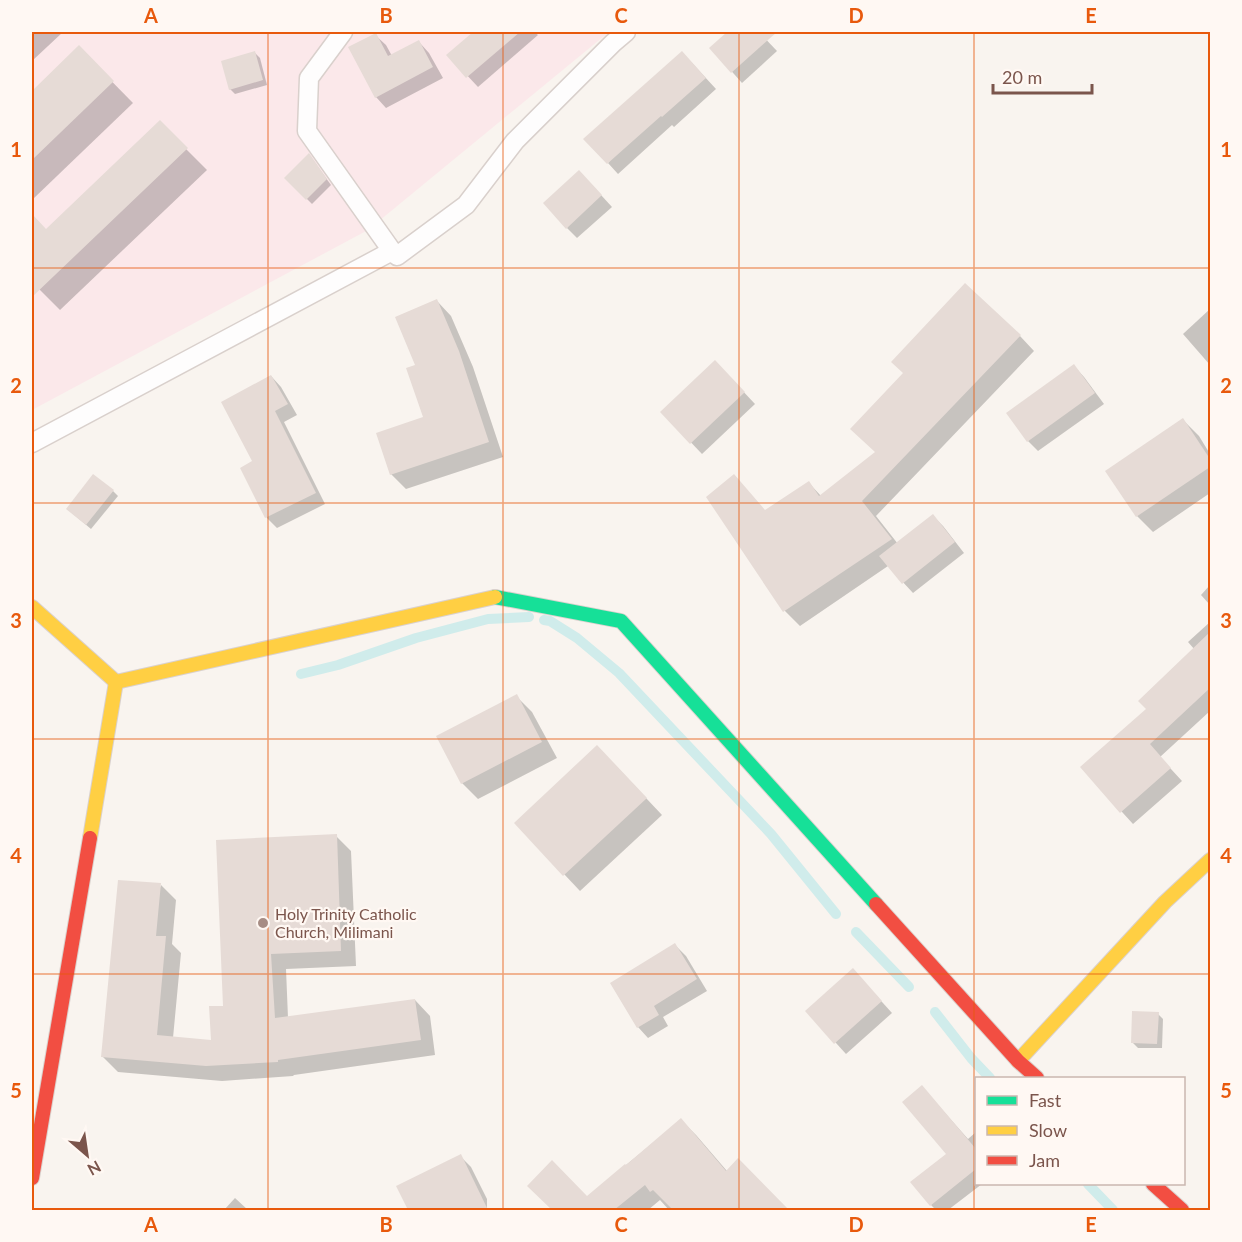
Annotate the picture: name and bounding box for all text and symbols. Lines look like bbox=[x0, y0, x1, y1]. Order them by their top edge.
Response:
text: A bbox=[143, 3, 158, 27]
text: B bbox=[379, 3, 393, 27]
text: C bbox=[614, 3, 628, 27]
text: D bbox=[848, 3, 864, 27]
text: E bbox=[1085, 3, 1097, 27]
scale bar bbox=[993, 57, 1092, 95]
text: 20 m bbox=[1002, 66, 1042, 88]
text: 1 bbox=[10, 137, 22, 161]
text: 1 bbox=[1220, 137, 1232, 161]
text: 2 bbox=[10, 373, 22, 397]
text: 2 bbox=[1220, 373, 1232, 397]
text: 3 bbox=[10, 608, 22, 632]
text: 3 bbox=[1220, 608, 1232, 632]
text: 4 bbox=[10, 843, 22, 867]
text: 4 bbox=[1220, 843, 1232, 867]
place label: Holy Trinity Catholic Church, Milimani bbox=[275, 904, 417, 941]
marker: Holy Trinity Catholic Church, Milimani bbox=[256, 916, 270, 930]
legend bbox=[975, 1077, 1185, 1185]
text: 5 bbox=[10, 1078, 22, 1102]
text: 5 bbox=[1220, 1078, 1232, 1102]
text: Fast bbox=[1029, 1089, 1062, 1111]
text: Slow bbox=[1029, 1119, 1067, 1141]
north arrow bbox=[57, 1125, 117, 1185]
text: Jam bbox=[1029, 1149, 1060, 1171]
text: N bbox=[85, 1157, 105, 1180]
text: A bbox=[143, 1212, 158, 1236]
text: B bbox=[379, 1212, 393, 1236]
text: C bbox=[614, 1212, 628, 1236]
text: D bbox=[848, 1212, 864, 1236]
text: E bbox=[1085, 1212, 1097, 1236]

